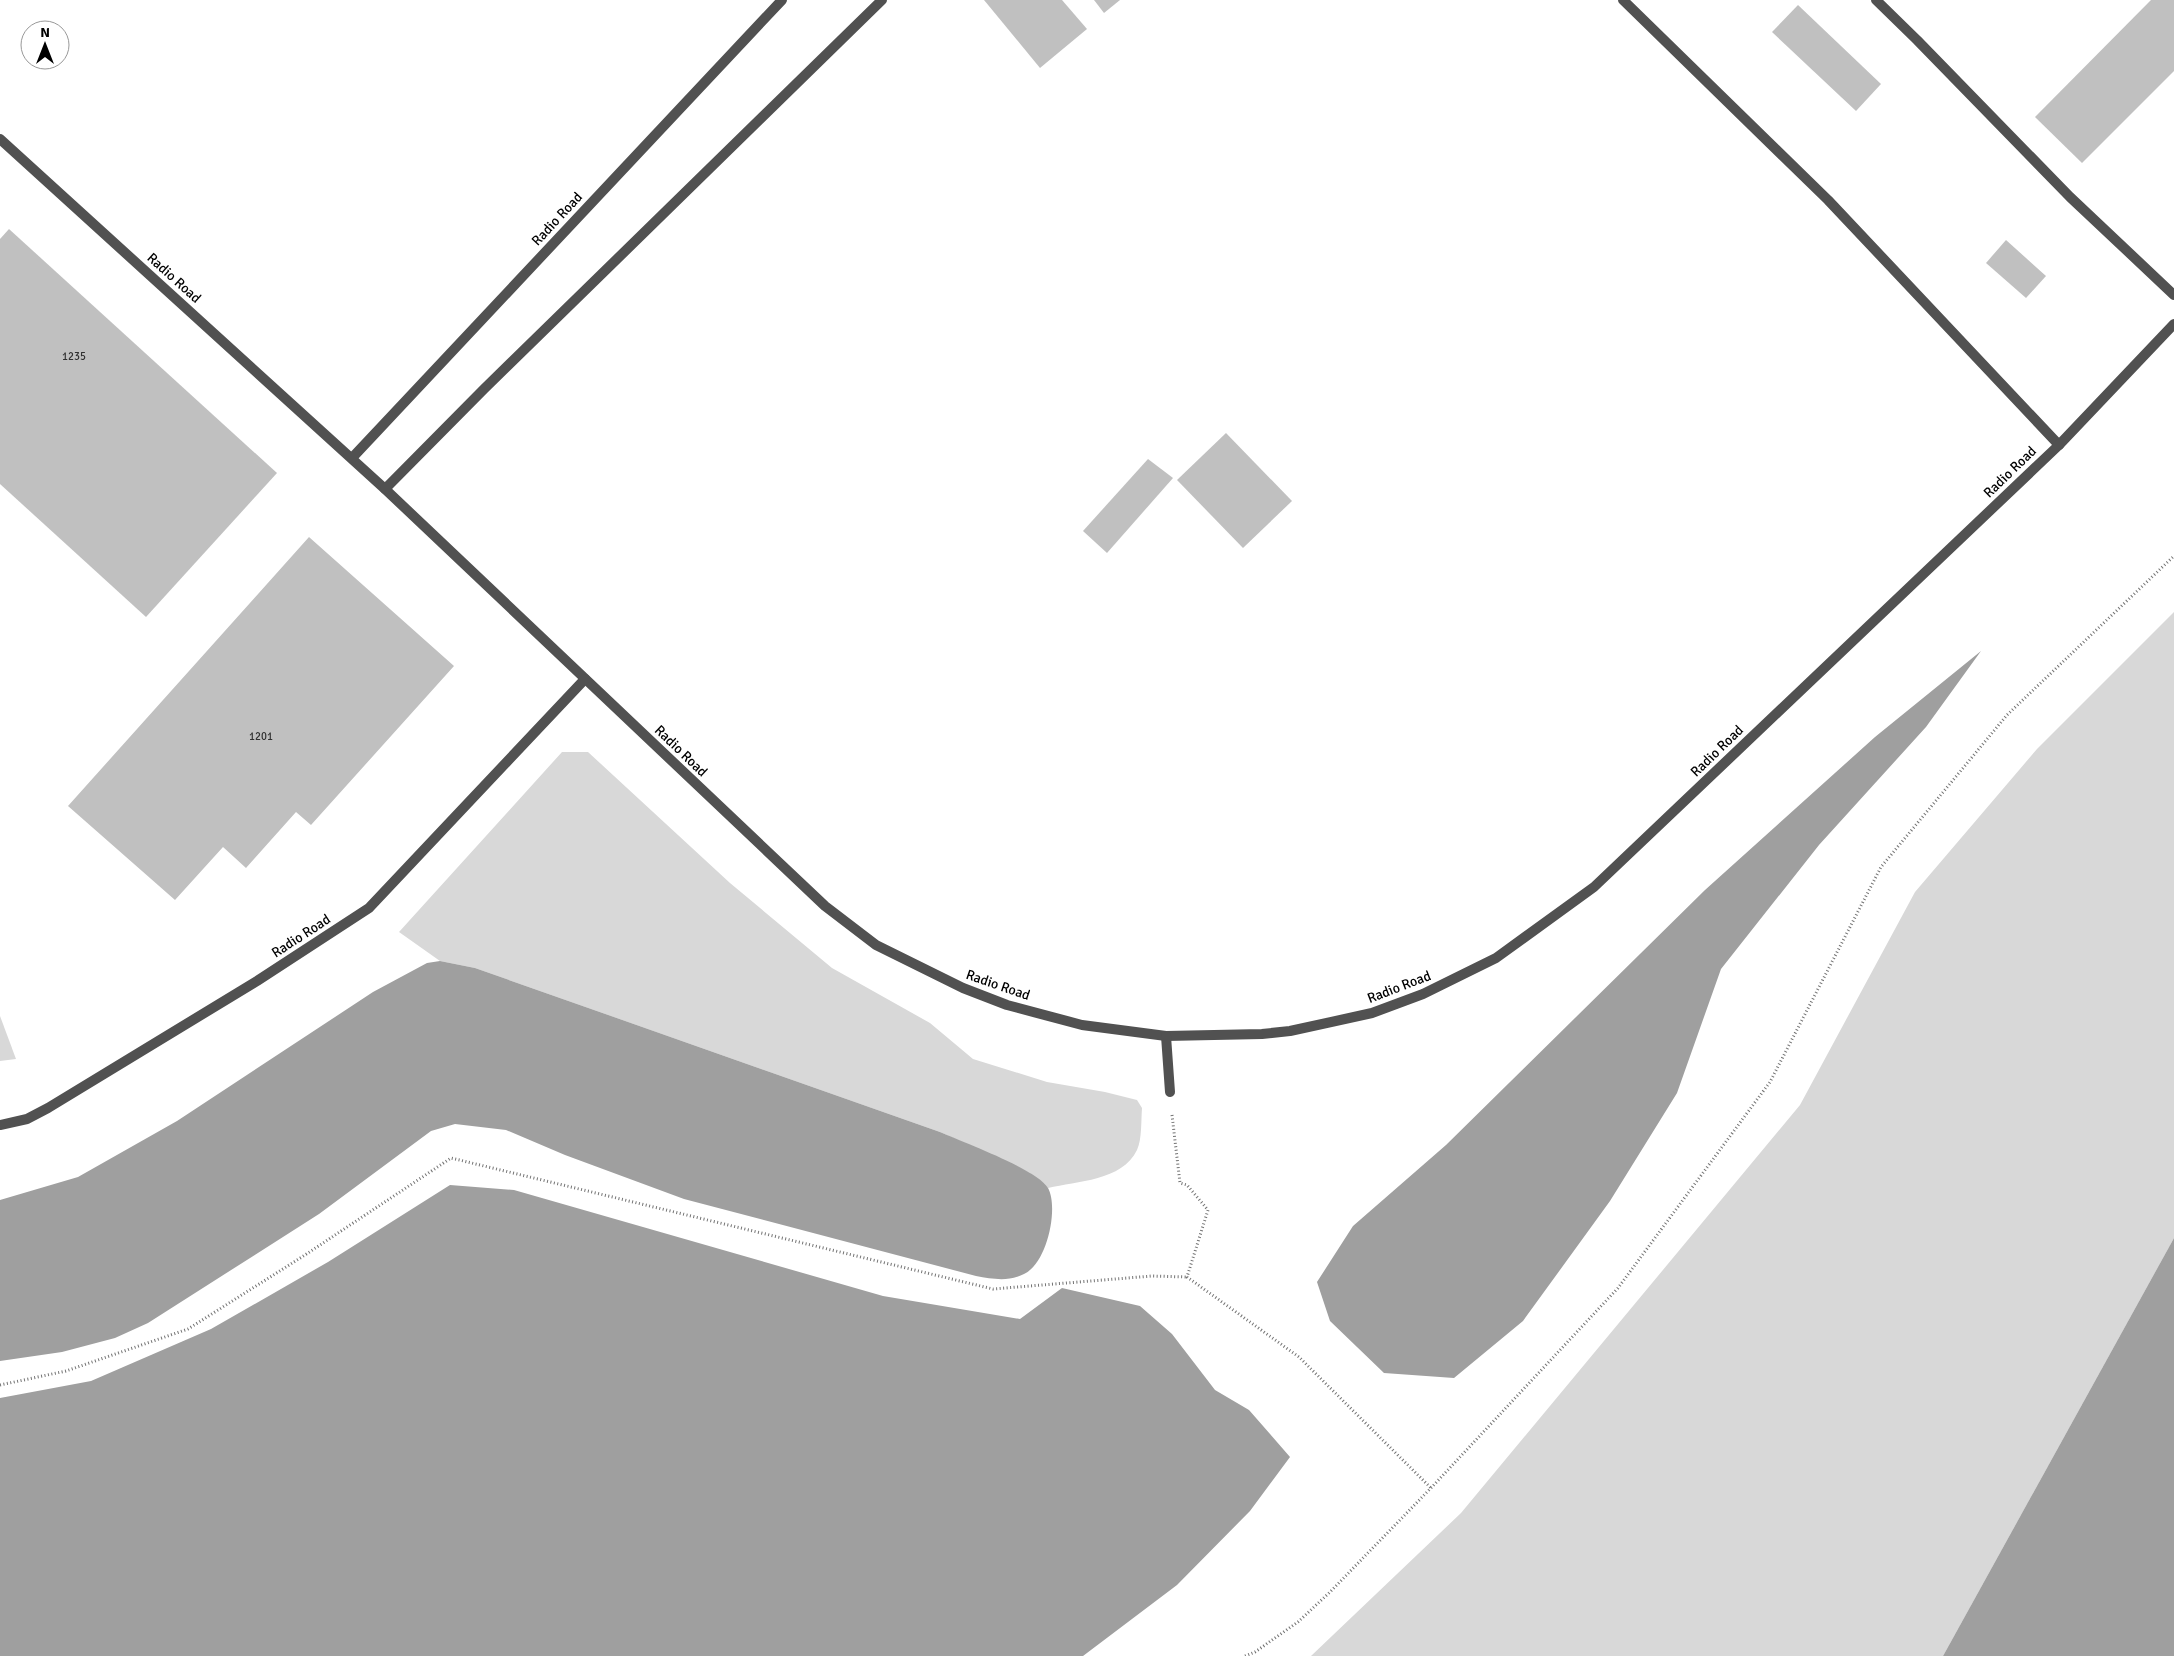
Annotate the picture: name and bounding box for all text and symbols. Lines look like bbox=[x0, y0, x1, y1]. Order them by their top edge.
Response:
north arrow bbox=[20, 20, 70, 70]
text: N bbox=[40, 24, 50, 41]
street label: Radio Road bbox=[528, 189, 586, 249]
street label: Radio Road bbox=[143, 249, 205, 307]
house number: 1235 bbox=[62, 350, 86, 363]
street label: Radio Road bbox=[1980, 443, 2040, 501]
street label: Radio Road bbox=[651, 722, 711, 780]
street label: Radio Road bbox=[1687, 722, 1747, 780]
house number: 1201 bbox=[249, 730, 273, 743]
street label: Radio Road bbox=[268, 911, 334, 961]
street label: Radio Road bbox=[964, 966, 1032, 1004]
street label: Radio Road bbox=[1365, 967, 1433, 1007]

